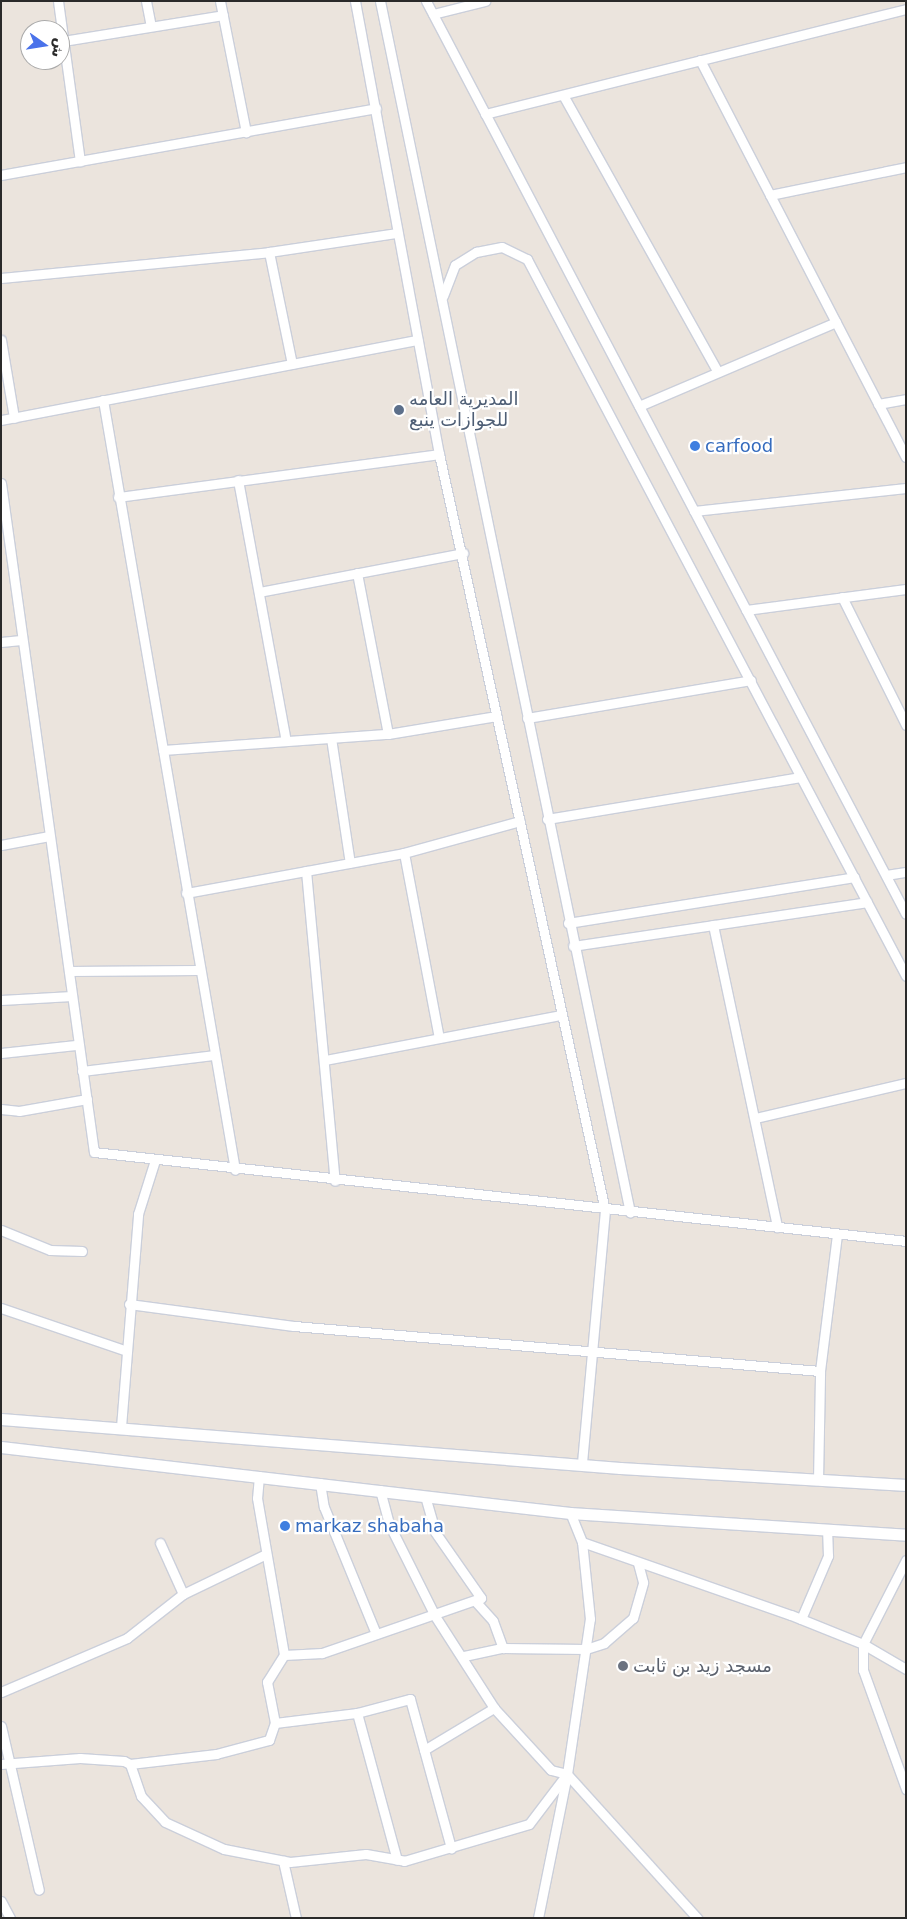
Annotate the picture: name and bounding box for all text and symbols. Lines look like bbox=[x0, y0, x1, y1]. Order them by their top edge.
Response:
north arrow bbox=[20, 20, 70, 70]
text: ش bbox=[49, 37, 69, 59]
place label: المديرية العامه للجوازات ينبع bbox=[409, 389, 519, 432]
marker: المديرية العامه للجوازات ينبع bbox=[393, 404, 405, 416]
place label: carfood bbox=[705, 435, 773, 457]
marker: carfood bbox=[689, 440, 701, 452]
place label: markaz shabaha bbox=[295, 1515, 444, 1537]
marker: markaz shabaha bbox=[279, 1520, 291, 1532]
place label: مسجد زيد بن ثابت bbox=[633, 1655, 772, 1677]
marker: مسجد زيد بن ثابت bbox=[617, 1660, 629, 1672]

